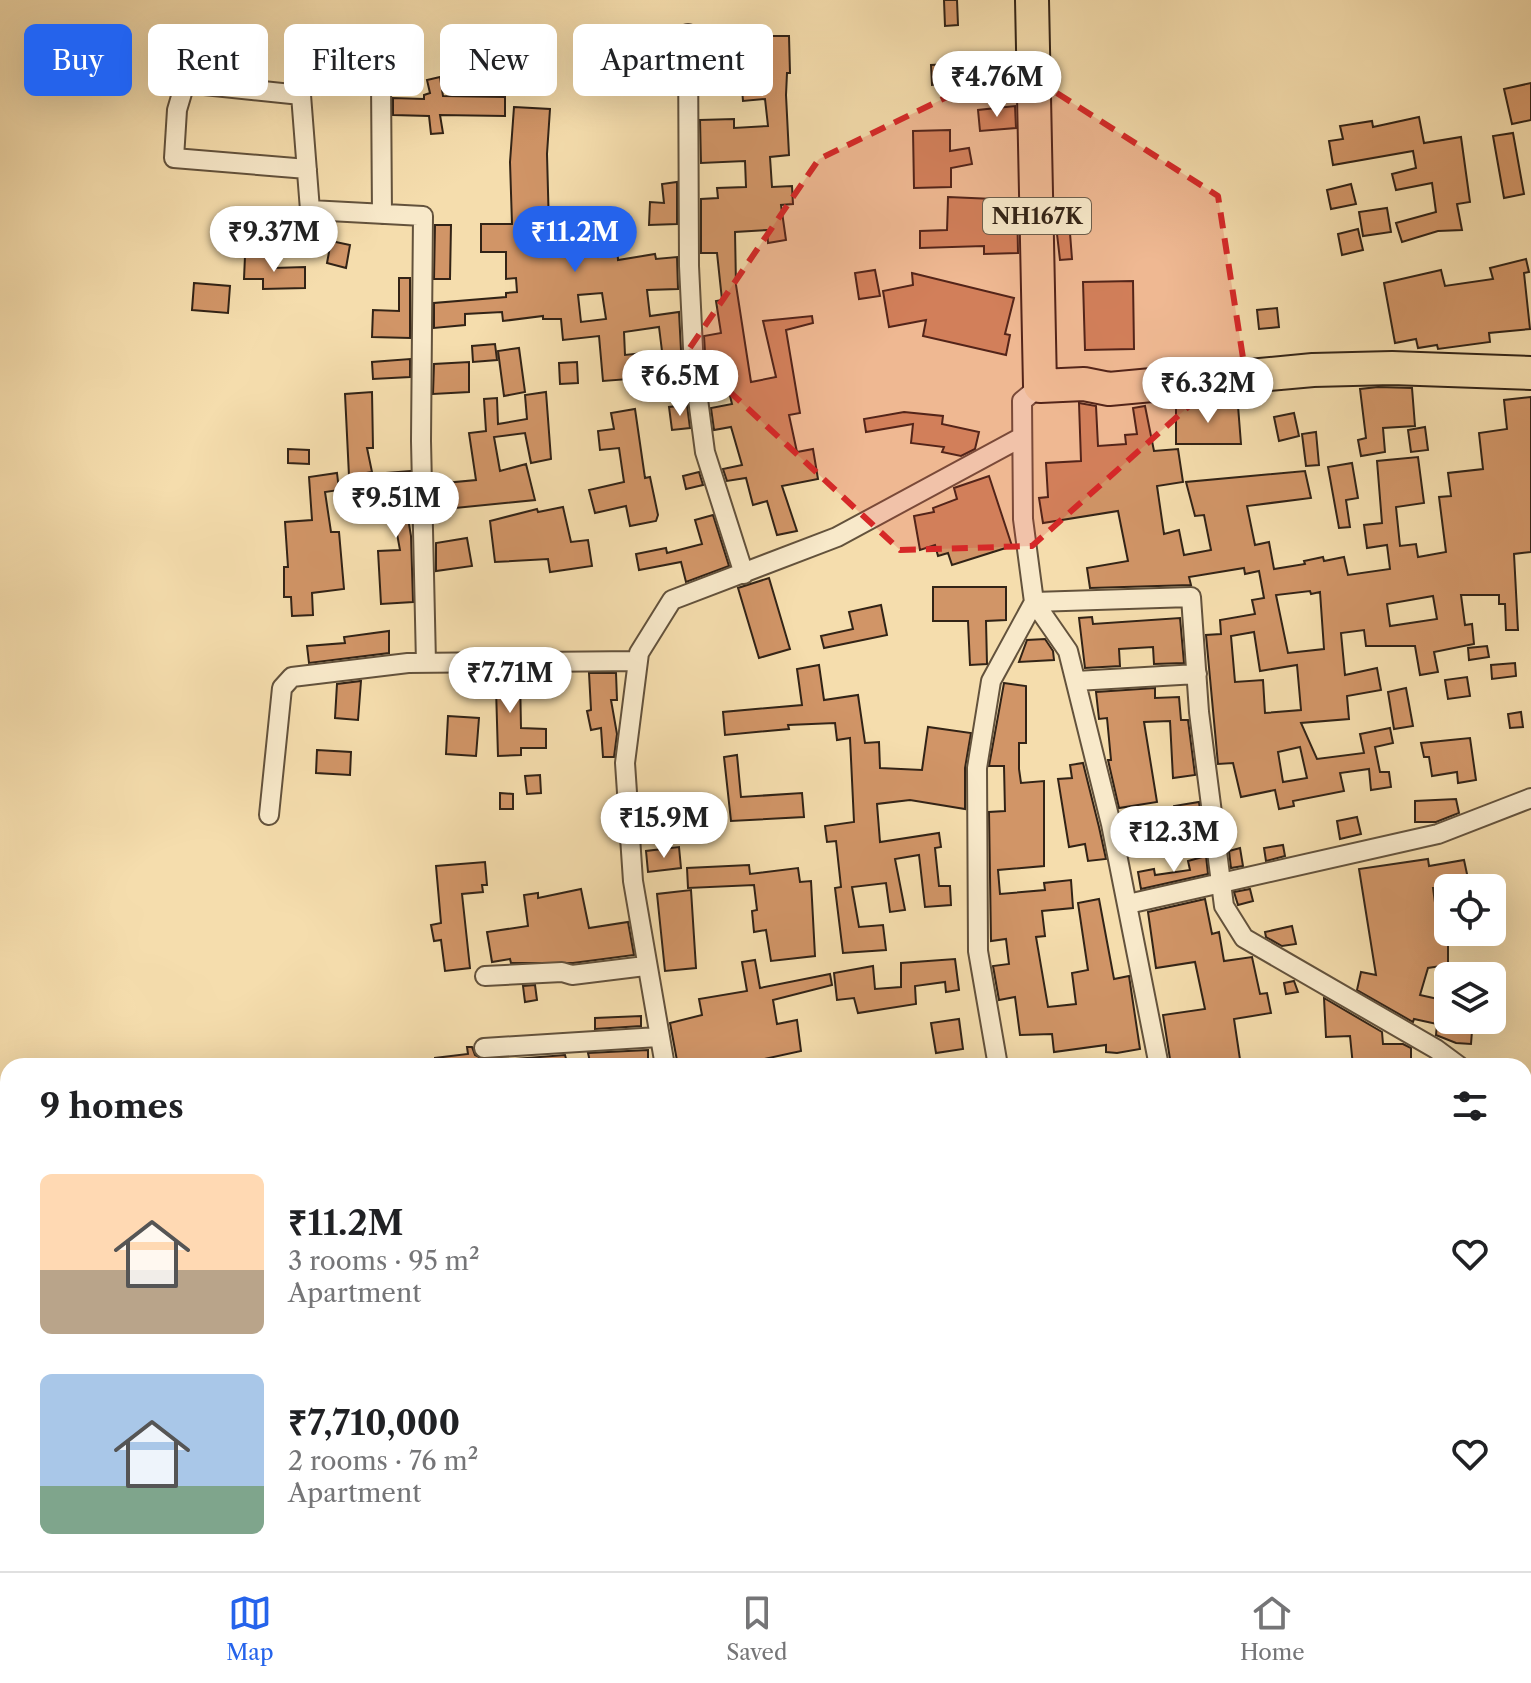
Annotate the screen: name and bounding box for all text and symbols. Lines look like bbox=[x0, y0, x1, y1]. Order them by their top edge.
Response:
chip: Buy bbox=[24, 24, 132, 96]
chip: Rent bbox=[148, 24, 268, 96]
chip: Filters bbox=[284, 24, 424, 96]
chip: New bbox=[440, 24, 557, 96]
chip: Apartment bbox=[573, 24, 773, 96]
pin: ₹4.76M bbox=[932, 51, 1062, 119]
text: ₹4.76M bbox=[950, 61, 1044, 93]
road number: NH167K bbox=[983, 198, 1091, 234]
pin: ₹9.37M bbox=[209, 206, 339, 274]
pin: ₹11.2M bbox=[510, 206, 640, 274]
text: ₹9.37M bbox=[228, 216, 320, 248]
text: ₹11.2M bbox=[531, 216, 619, 248]
pin: ₹6.5M bbox=[624, 350, 736, 418]
pin: ₹6.32M bbox=[1143, 357, 1273, 425]
text: ₹6.5M bbox=[640, 360, 720, 392]
text: ₹6.32M bbox=[1160, 367, 1256, 399]
pin: ₹9.51M bbox=[331, 472, 461, 540]
text: ₹9.51M bbox=[351, 482, 441, 514]
pin: ₹7.71M bbox=[445, 647, 575, 715]
text: ₹7.71M bbox=[467, 657, 553, 689]
pin: ₹15.9M bbox=[599, 792, 729, 860]
text: ₹15.9M bbox=[619, 802, 709, 834]
pin: ₹12.3M bbox=[1109, 806, 1239, 874]
text: ₹12.3M bbox=[1128, 816, 1220, 848]
map controls bbox=[1434, 874, 1506, 1034]
button: locate bbox=[1434, 874, 1506, 946]
button: layers bbox=[1434, 962, 1506, 1034]
icon: filters bbox=[1448, 1084, 1492, 1128]
text: 9 homes bbox=[40, 1085, 184, 1127]
text: ₹11.2M bbox=[288, 1202, 404, 1244]
icon: home bbox=[104, 1206, 200, 1302]
icon: heart bbox=[1448, 1232, 1492, 1276]
text: 3 rooms · 95 m² bbox=[288, 1245, 480, 1277]
text: Apartment bbox=[288, 1277, 421, 1309]
text: ₹7,710,000 bbox=[288, 1402, 460, 1444]
icon: home bbox=[104, 1406, 200, 1502]
icon: heart bbox=[1448, 1432, 1492, 1476]
text: 2 rooms · 76 m² bbox=[288, 1445, 478, 1477]
text: Apartment bbox=[288, 1477, 421, 1509]
tab: Map bbox=[226, 1591, 274, 1666]
tab: Saved bbox=[726, 1591, 787, 1666]
tab: Home bbox=[1240, 1591, 1305, 1666]

